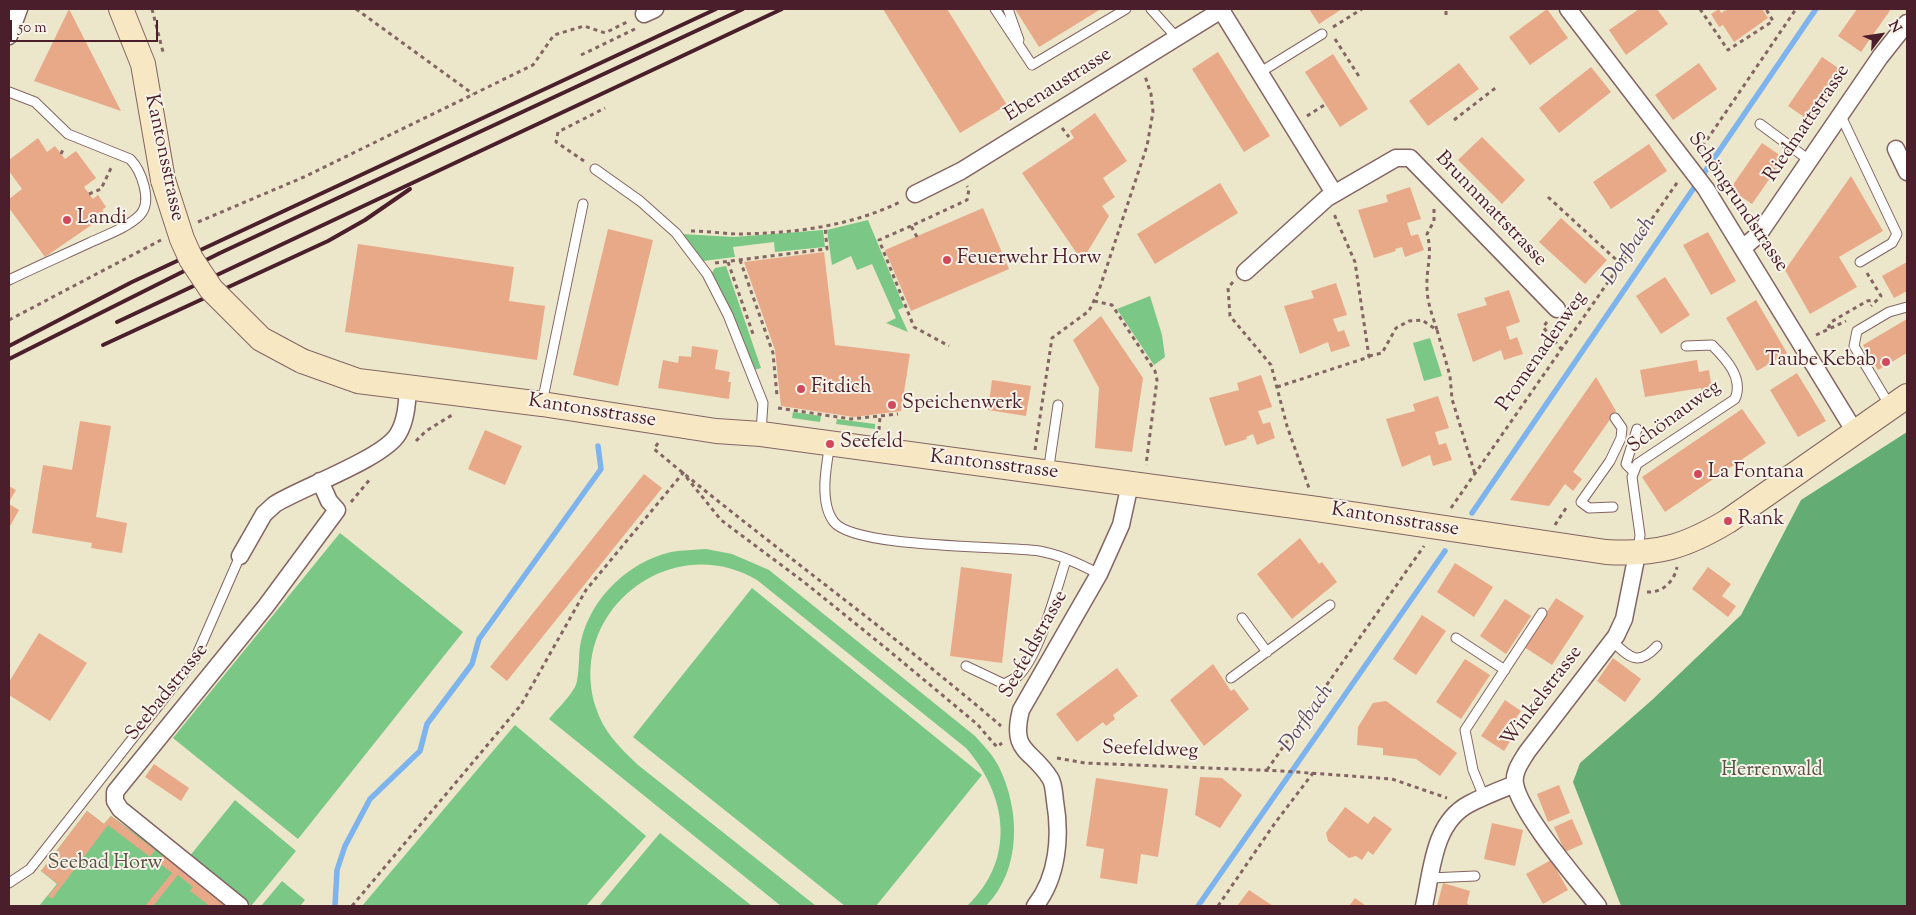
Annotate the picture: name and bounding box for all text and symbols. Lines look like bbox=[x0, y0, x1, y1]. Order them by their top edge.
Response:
scale bar bbox=[12, 10, 160, 42]
north arrow bbox=[1856, 10, 1906, 60]
text: N bbox=[1882, 17, 1905, 37]
text: 50 m bbox=[18, 18, 47, 39]
street label: Ebenaustrasse bbox=[1001, 44, 1117, 128]
street label: Riedmattstrasse bbox=[1760, 61, 1856, 187]
street label: Kantonsstrasse bbox=[138, 92, 188, 224]
street label: Schöngrundstrasse bbox=[1681, 129, 1793, 277]
street label: Brunnmattstrasse bbox=[1429, 147, 1551, 273]
place label: Landi bbox=[77, 208, 127, 232]
water label: Dorfbach bbox=[1598, 213, 1662, 291]
marker: Landi bbox=[61, 214, 73, 226]
place label: Feuerwehr Horw bbox=[957, 248, 1102, 272]
marker: Feuerwehr Horw bbox=[941, 254, 953, 266]
street label: Promenadenweg bbox=[1493, 287, 1593, 417]
place label: Taube Kebab bbox=[1765, 350, 1876, 374]
marker: Taube Kebab bbox=[1880, 356, 1892, 368]
street label: Schönauweg bbox=[1624, 376, 1726, 460]
place label: Fitdich bbox=[811, 377, 872, 401]
marker: Fitdich bbox=[795, 383, 807, 395]
street label: Kantonsstrasse bbox=[526, 390, 658, 434]
place label: Speichenwerk bbox=[902, 393, 1023, 417]
marker: Speichenwerk bbox=[886, 399, 898, 411]
place label: Seefeld bbox=[840, 432, 903, 456]
marker: Seefeld bbox=[824, 438, 836, 450]
street label: Kantonsstrasse bbox=[928, 446, 1060, 486]
place label: La Fontana bbox=[1708, 462, 1804, 486]
marker: La Fontana bbox=[1692, 468, 1704, 480]
street label: Kantonsstrasse bbox=[1329, 499, 1461, 543]
place label: Rank bbox=[1738, 509, 1784, 533]
marker: Rank bbox=[1722, 515, 1734, 527]
street label: Seefeldstrasse bbox=[996, 587, 1074, 703]
street label: Seebadstrasse bbox=[122, 640, 214, 746]
street label: Winkelstrasse bbox=[1497, 642, 1589, 752]
water label: Dorfbach bbox=[1276, 680, 1340, 758]
street label: Seefeldweg bbox=[1102, 737, 1198, 765]
park label: Herrenwald bbox=[1721, 760, 1823, 784]
park label: Seebad Horw bbox=[47, 853, 163, 877]

